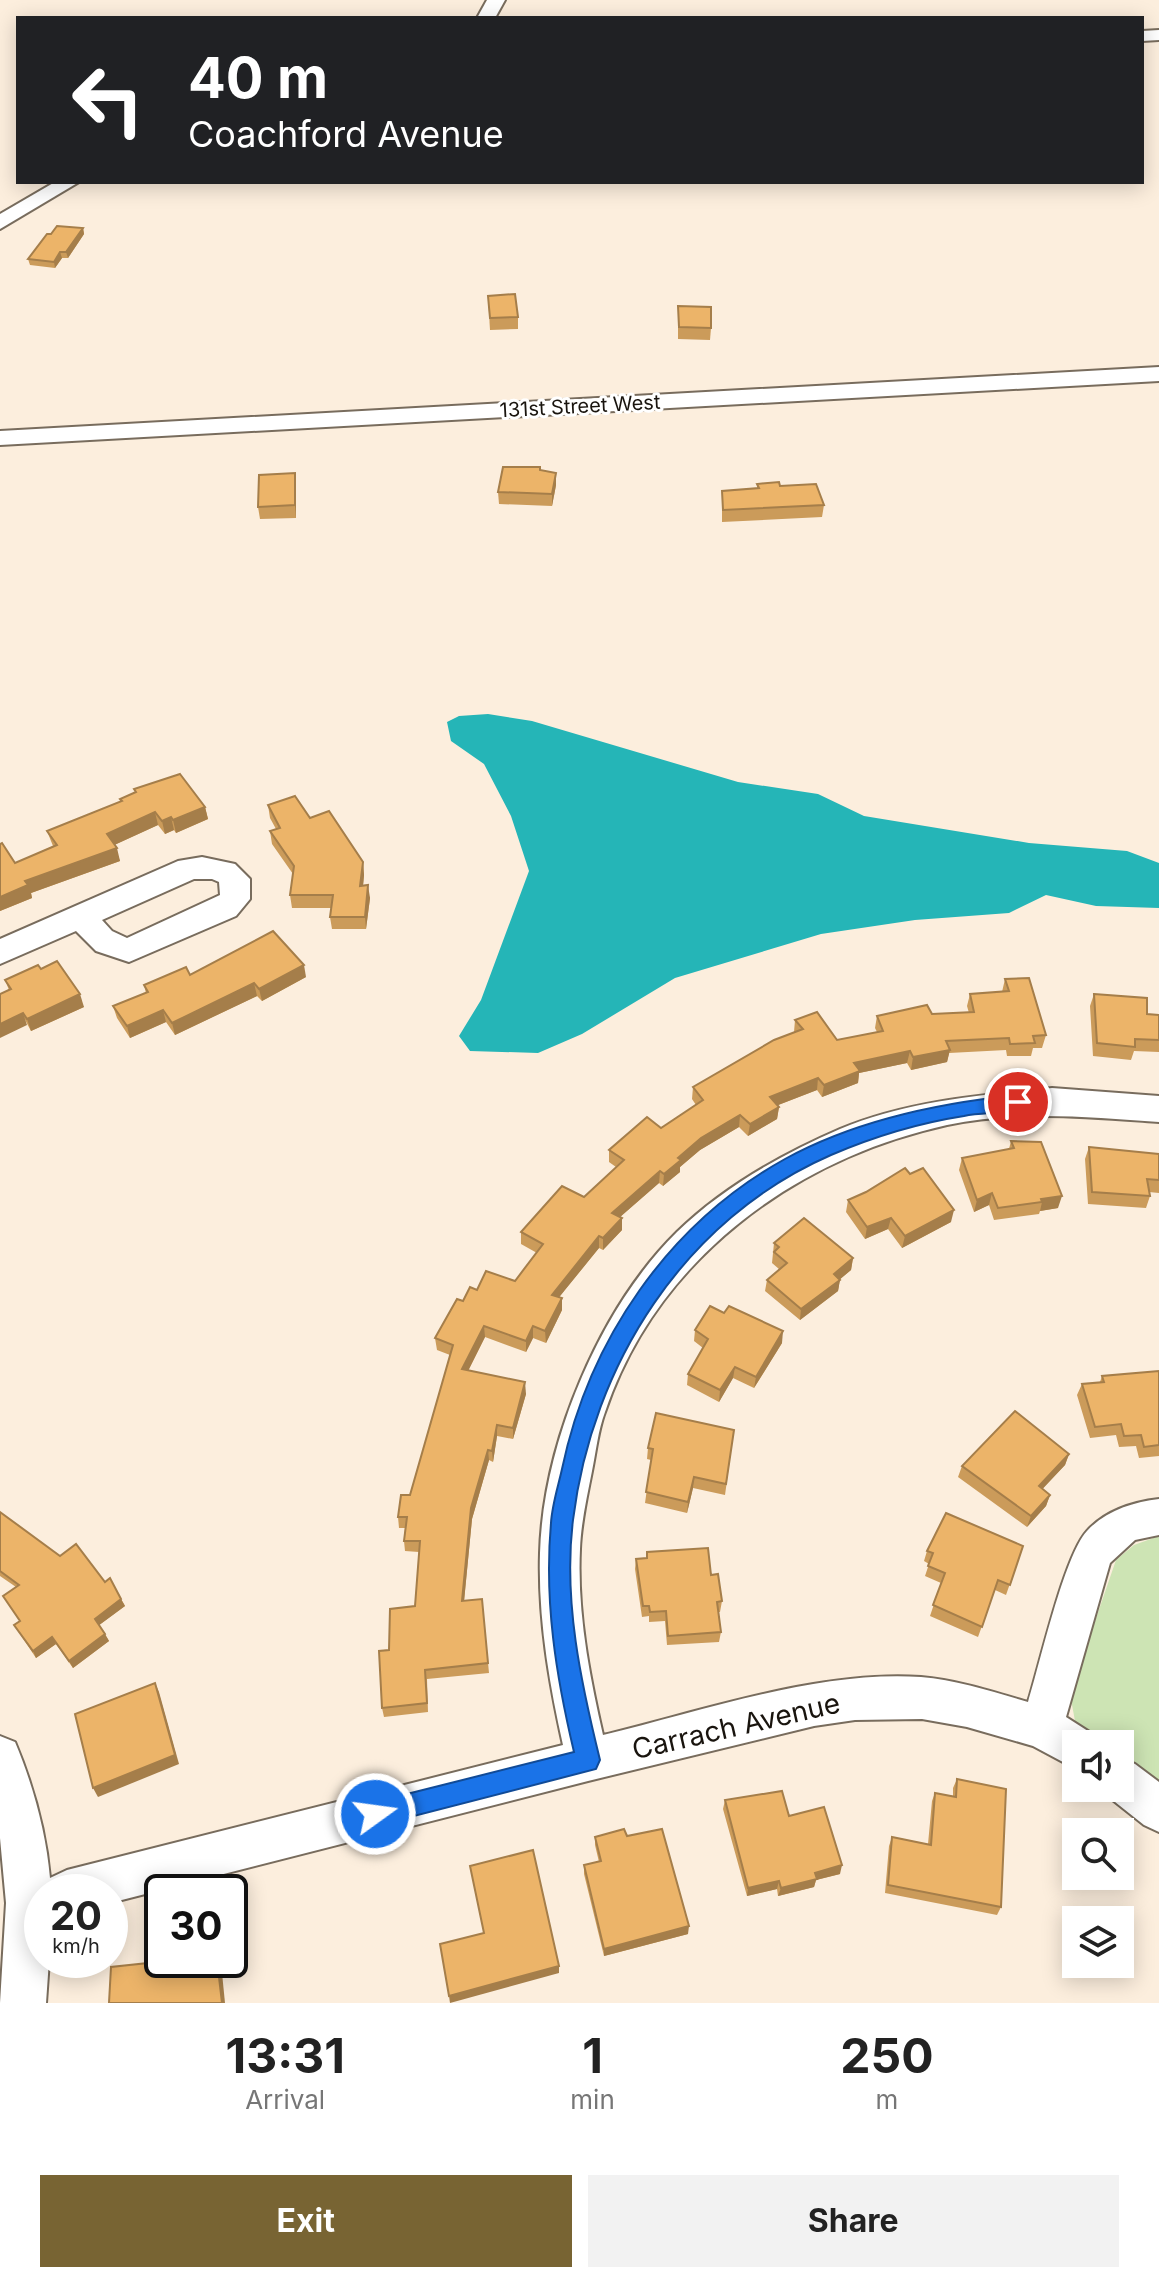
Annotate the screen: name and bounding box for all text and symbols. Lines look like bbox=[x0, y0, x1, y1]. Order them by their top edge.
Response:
text: 40 m bbox=[188, 44, 328, 112]
icon: left bbox=[56, 48, 160, 152]
text: Coachford Avenue bbox=[188, 112, 504, 156]
street label: 131st Street West bbox=[499, 390, 661, 422]
pin bbox=[984, 1068, 1052, 1136]
icon: arrive bbox=[996, 1080, 1040, 1124]
street label: Carrach Avenue bbox=[629, 1686, 843, 1766]
map controls bbox=[1062, 1730, 1134, 1978]
button: sound bbox=[1062, 1730, 1134, 1802]
position arrow bbox=[333, 1772, 417, 1856]
button: search bbox=[1062, 1818, 1134, 1890]
speed limit sign: 30 bbox=[144, 1874, 248, 1978]
text: 20 bbox=[50, 1891, 102, 1940]
button: layers bbox=[1062, 1906, 1134, 1978]
text: km/h bbox=[52, 1934, 100, 1958]
text: 13:31 bbox=[225, 2026, 345, 2085]
text: 1 bbox=[582, 2026, 603, 2085]
text: 250 bbox=[840, 2026, 934, 2085]
text: Arrival bbox=[245, 2084, 325, 2115]
text: min bbox=[570, 2084, 615, 2115]
text: m bbox=[875, 2084, 898, 2115]
button: Exit bbox=[40, 2175, 572, 2267]
button: Share bbox=[588, 2175, 1119, 2267]

